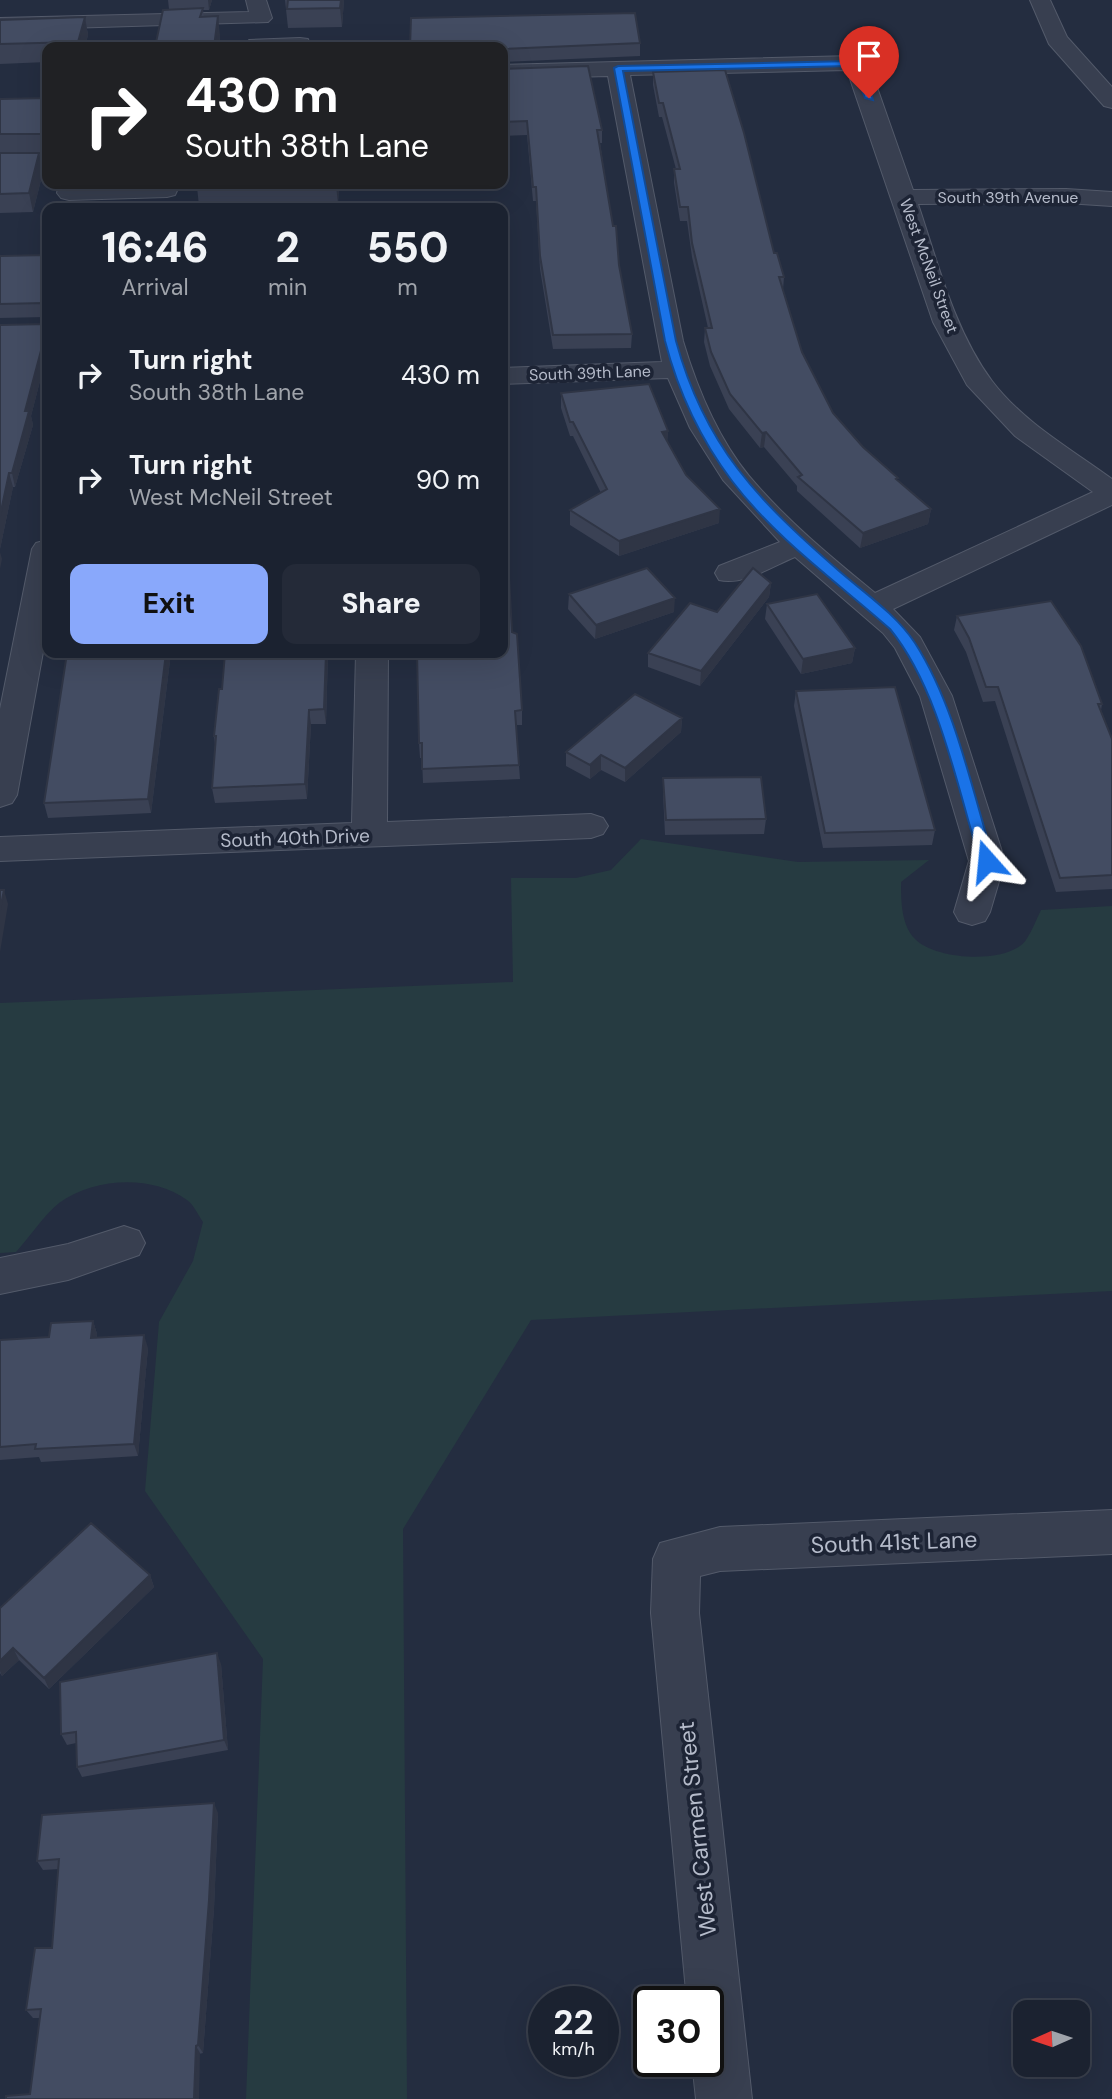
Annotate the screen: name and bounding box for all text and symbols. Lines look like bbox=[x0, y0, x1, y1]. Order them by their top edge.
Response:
pin bbox=[839, 26, 899, 98]
icon: arrive bbox=[850, 37, 888, 75]
text: 430 m bbox=[185, 63, 339, 127]
icon: right bbox=[70, 70, 161, 161]
text: South 38th Lane bbox=[185, 125, 429, 167]
street label: South 39th Avenue bbox=[938, 187, 1078, 208]
street label: West McNeil Street bbox=[895, 196, 963, 336]
text: 16:46 bbox=[101, 220, 209, 275]
text: 2 bbox=[276, 220, 300, 275]
text: 550 bbox=[367, 220, 449, 275]
text: Arrival bbox=[122, 272, 189, 302]
text: min bbox=[268, 272, 307, 302]
text: m bbox=[397, 272, 418, 302]
text: Turn right bbox=[129, 343, 253, 377]
icon: right bbox=[70, 356, 108, 394]
text: 430 m bbox=[401, 358, 480, 392]
street label: South 39th Lane bbox=[529, 360, 651, 386]
text: South 38th Lane bbox=[129, 377, 304, 407]
text: Turn right bbox=[129, 448, 253, 482]
icon: right bbox=[70, 461, 108, 499]
text: 90 m bbox=[416, 463, 480, 497]
text: West McNeil Street bbox=[129, 482, 333, 512]
button: Exit bbox=[70, 564, 268, 644]
button: Share bbox=[282, 564, 480, 644]
street label: South 40th Drive bbox=[220, 823, 370, 853]
position arrow bbox=[950, 824, 1024, 898]
street label: South 41st Lane bbox=[810, 1524, 978, 1560]
street label: West Carmen Street bbox=[671, 1720, 723, 1938]
speed limit sign: 30 bbox=[633, 1986, 724, 2077]
text: 22 bbox=[553, 1999, 594, 2045]
north arrow bbox=[1013, 2000, 1090, 2077]
map controls bbox=[1013, 2000, 1090, 2077]
text: km/h bbox=[552, 2037, 595, 2061]

